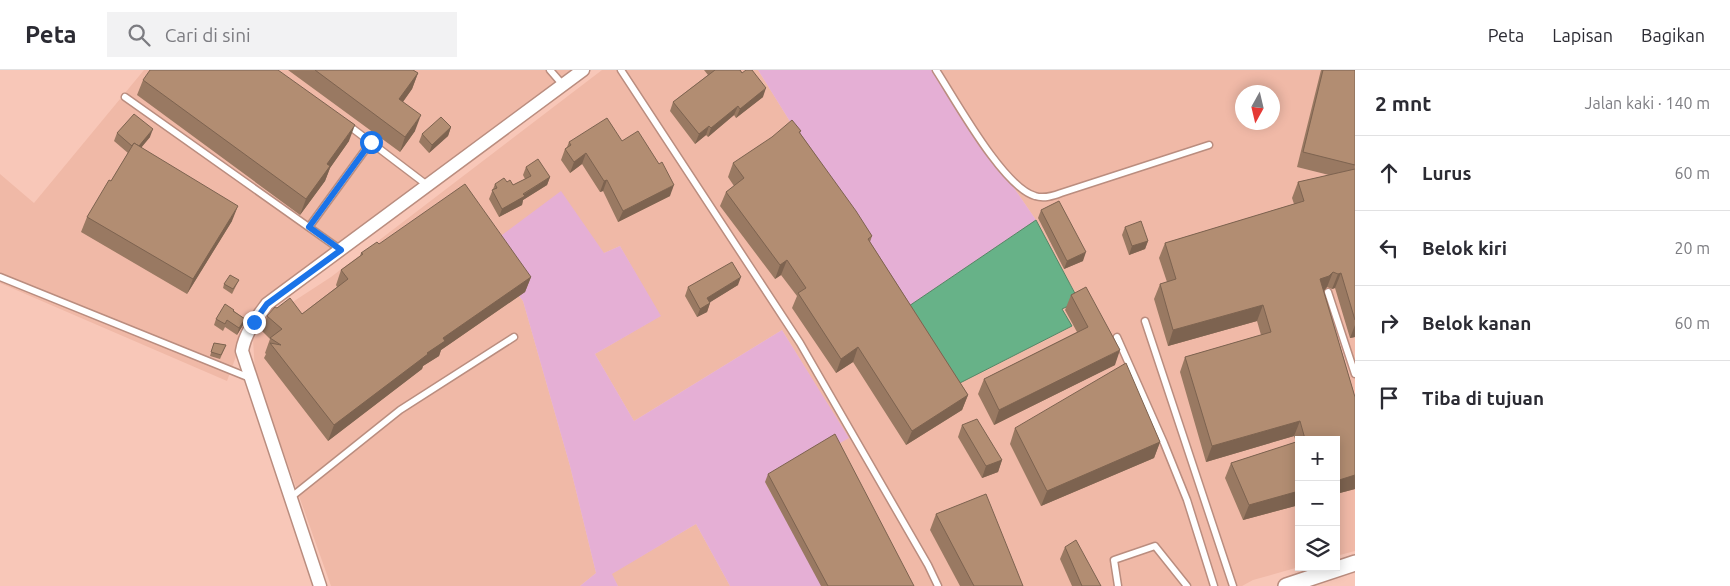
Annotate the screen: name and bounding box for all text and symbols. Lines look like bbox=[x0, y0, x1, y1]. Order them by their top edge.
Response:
search box bbox=[107, 12, 457, 57]
text: Peta bbox=[25, 21, 77, 48]
icon: search bbox=[125, 21, 153, 49]
text: Cari di sini bbox=[165, 24, 251, 46]
text: Peta bbox=[1488, 25, 1524, 45]
text: Lapisan bbox=[1552, 25, 1613, 45]
text: Bagikan bbox=[1641, 25, 1705, 45]
north arrow bbox=[1235, 85, 1280, 130]
text: 2 mnt bbox=[1375, 91, 1431, 115]
text: Jalan kaki · 140 m bbox=[1585, 94, 1710, 112]
route start bbox=[360, 131, 383, 154]
icon: ahead bbox=[1375, 159, 1403, 187]
text: Lurus bbox=[1422, 162, 1471, 184]
text: 60 m bbox=[1674, 164, 1710, 182]
icon: left bbox=[1375, 234, 1403, 262]
text: Belok kiri bbox=[1422, 237, 1507, 259]
text: 20 m bbox=[1674, 239, 1710, 257]
icon: right bbox=[1375, 309, 1403, 337]
route end bbox=[243, 311, 266, 334]
text: Belok kanan bbox=[1422, 312, 1531, 334]
text: 60 m bbox=[1674, 314, 1710, 332]
icon: arrive bbox=[1375, 384, 1403, 412]
text: Tiba di tujuan bbox=[1422, 387, 1544, 409]
map controls bbox=[1295, 436, 1340, 571]
button: + bbox=[1295, 436, 1340, 481]
button: − bbox=[1295, 481, 1340, 526]
button: layers bbox=[1295, 526, 1340, 571]

